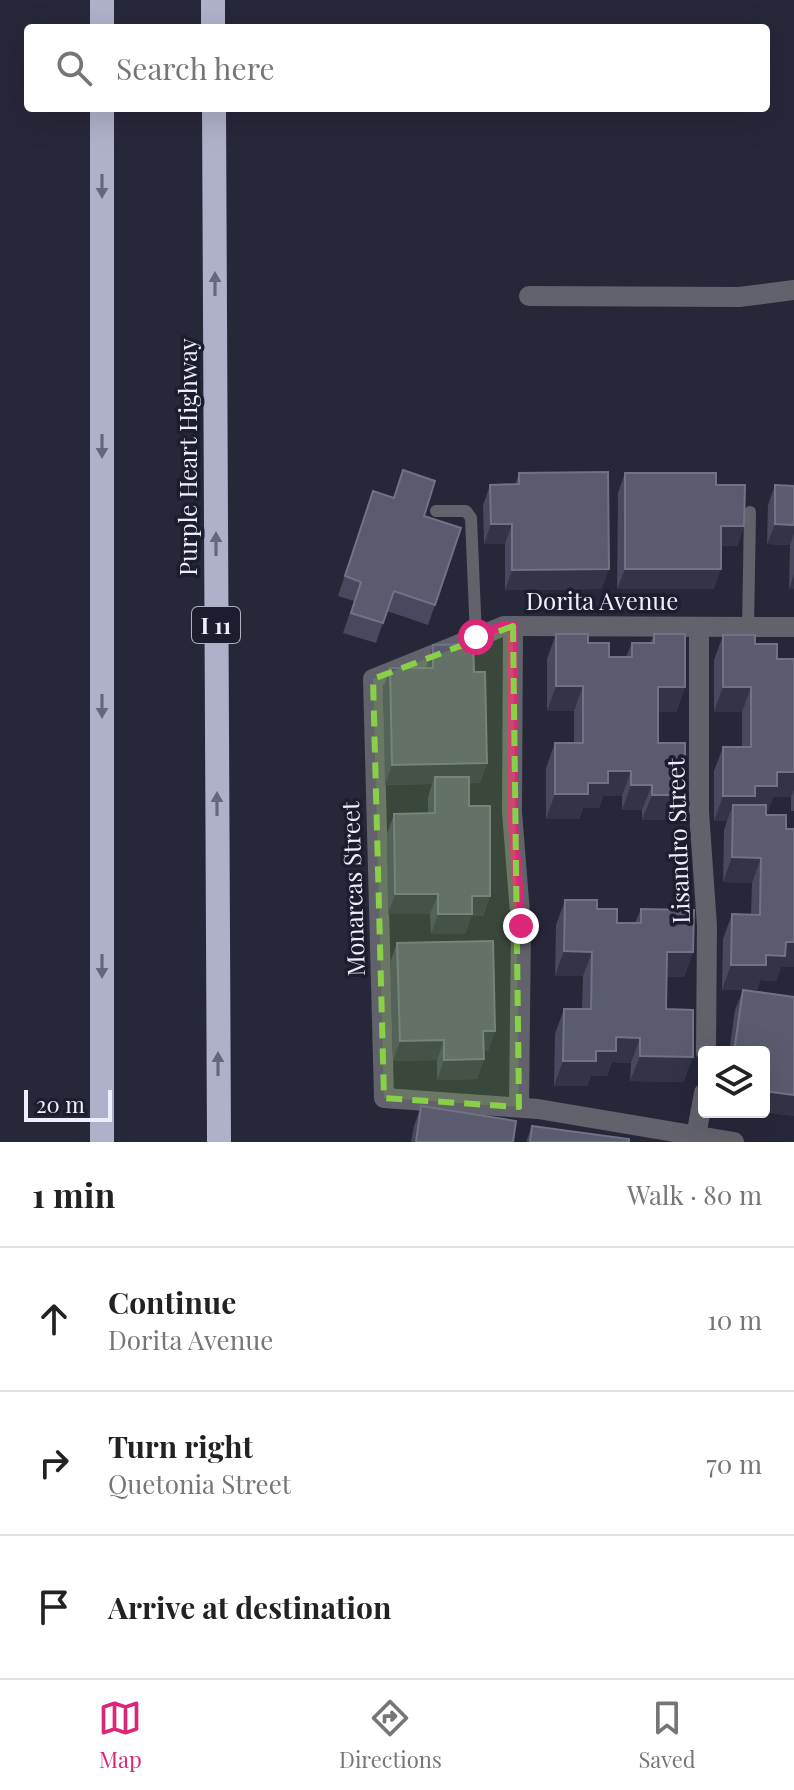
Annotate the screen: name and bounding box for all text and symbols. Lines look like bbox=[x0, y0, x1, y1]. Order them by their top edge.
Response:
search box bbox=[24, 24, 770, 112]
icon: search bbox=[52, 46, 96, 90]
text: Search here bbox=[116, 48, 275, 88]
one-way arrow bbox=[96, 174, 108, 199]
one-way arrow bbox=[208, 271, 221, 296]
street label: Purple Heart Highway bbox=[171, 338, 203, 576]
one-way arrow bbox=[96, 434, 108, 459]
one-way arrow bbox=[210, 531, 222, 556]
street label: Dorita Avenue bbox=[526, 584, 678, 616]
road number: I 11 bbox=[192, 607, 240, 643]
route start bbox=[458, 619, 494, 655]
one-way arrow bbox=[96, 694, 108, 719]
street label: Lisandro Street bbox=[658, 757, 696, 924]
one-way arrow bbox=[211, 791, 223, 816]
street label: Monarcas Street bbox=[333, 801, 371, 977]
route end bbox=[503, 908, 539, 944]
one-way arrow bbox=[96, 954, 108, 979]
map controls bbox=[698, 1046, 770, 1118]
button: layers bbox=[698, 1046, 770, 1118]
one-way arrow bbox=[212, 1051, 224, 1076]
scale bar bbox=[24, 1086, 112, 1122]
text: 20 m bbox=[36, 1089, 85, 1119]
text: 1 min bbox=[32, 1171, 115, 1217]
text: Walk · 80 m bbox=[627, 1177, 762, 1212]
text: Continue bbox=[108, 1282, 236, 1322]
icon: ahead bbox=[32, 1297, 76, 1341]
text: 10 m bbox=[707, 1302, 762, 1337]
text: Dorita Avenue bbox=[108, 1322, 273, 1357]
text: Turn right bbox=[108, 1426, 253, 1466]
icon: right bbox=[32, 1441, 76, 1485]
text: 70 m bbox=[706, 1446, 762, 1481]
text: Quetonia Street bbox=[108, 1466, 291, 1501]
icon: arrive bbox=[32, 1585, 76, 1629]
text: Arrive at destination bbox=[108, 1587, 391, 1627]
tab: Map bbox=[98, 1696, 142, 1774]
tab: Directions bbox=[339, 1696, 442, 1774]
tab: Saved bbox=[638, 1696, 696, 1774]

